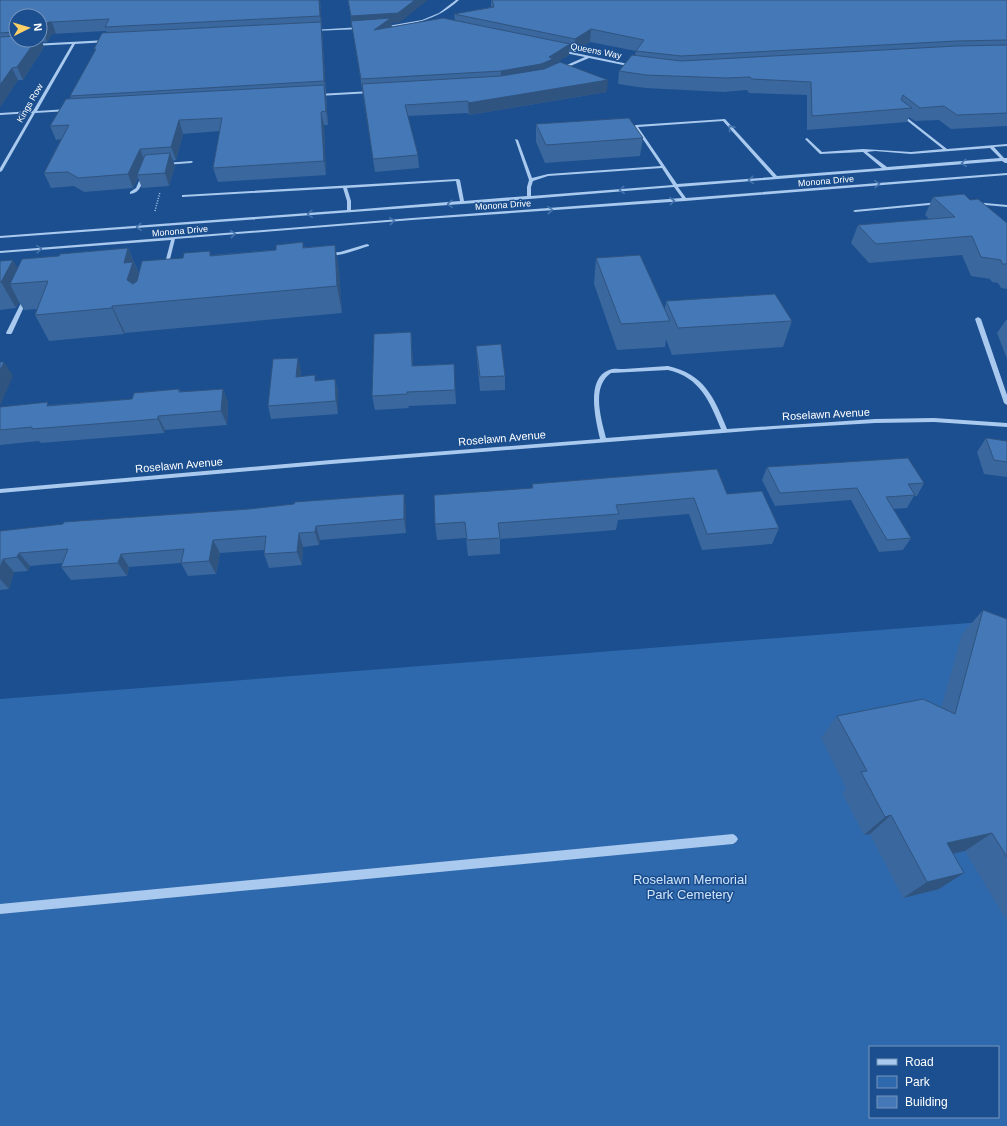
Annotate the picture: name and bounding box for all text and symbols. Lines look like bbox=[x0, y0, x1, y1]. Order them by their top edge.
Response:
north arrow bbox=[8, 8, 48, 48]
text: N bbox=[32, 23, 44, 32]
street label: Queens Way bbox=[570, 41, 623, 61]
street label: Kings Row bbox=[15, 81, 45, 124]
one-way arrow bbox=[729, 126, 736, 133]
one-way arrow bbox=[961, 158, 967, 167]
street label: Monona Drive bbox=[798, 174, 854, 188]
one-way arrow bbox=[748, 176, 754, 185]
one-way arrow bbox=[874, 180, 880, 189]
one-way arrow bbox=[618, 186, 625, 195]
one-way arrow bbox=[669, 196, 675, 205]
street label: Monona Drive bbox=[475, 198, 531, 212]
one-way arrow bbox=[447, 199, 453, 208]
one-way arrow bbox=[547, 206, 553, 215]
one-way arrow bbox=[307, 210, 313, 219]
one-way arrow bbox=[389, 217, 395, 226]
one-way arrow bbox=[136, 222, 142, 231]
street label: Monona Drive bbox=[152, 224, 208, 238]
one-way arrow bbox=[230, 230, 236, 239]
one-way arrow bbox=[36, 245, 42, 254]
street label: Roselawn Avenue bbox=[782, 406, 870, 422]
street label: Roselawn Avenue bbox=[458, 428, 546, 448]
street label: Roselawn Avenue bbox=[135, 455, 223, 475]
park label: Roselawn Memorial Park Cemetery bbox=[633, 872, 747, 902]
legend bbox=[869, 1046, 999, 1118]
text: Road bbox=[905, 1055, 934, 1069]
text: Park bbox=[905, 1075, 931, 1089]
text: Building bbox=[905, 1095, 948, 1109]

